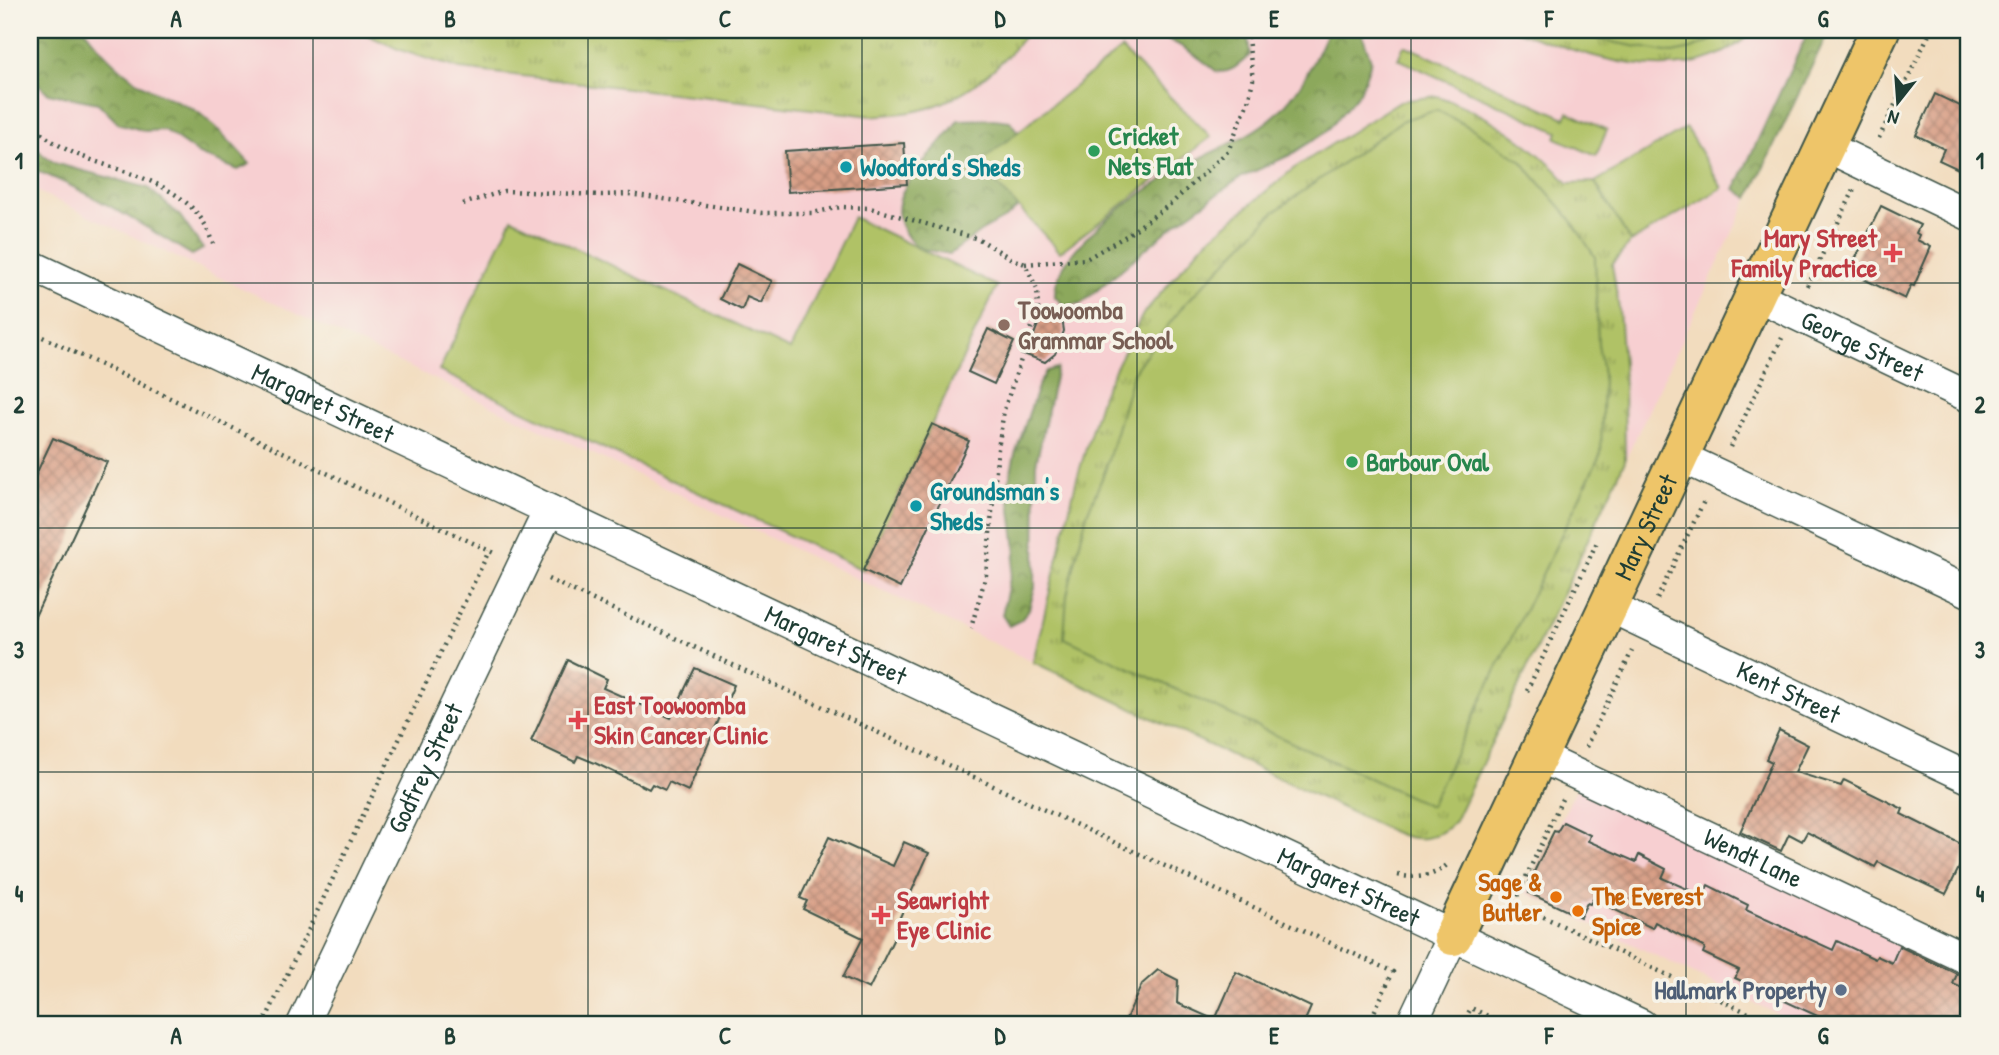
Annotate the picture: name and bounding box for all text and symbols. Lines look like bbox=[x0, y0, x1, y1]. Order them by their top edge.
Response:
text: A bbox=[170, 3, 182, 34]
text: B bbox=[444, 3, 456, 34]
text: C bbox=[719, 3, 731, 34]
text: D bbox=[995, 3, 1007, 34]
text: E bbox=[1269, 3, 1280, 34]
text: F bbox=[1544, 3, 1555, 34]
text: G bbox=[1817, 3, 1829, 34]
north arrow bbox=[1862, 66, 1932, 136]
text: N bbox=[1884, 104, 1902, 132]
place label: Cricket Nets Flat bbox=[1108, 118, 1194, 183]
marker: Cricket Nets Flat bbox=[1086, 143, 1102, 159]
text: 1 bbox=[15, 145, 23, 176]
text: 1 bbox=[1976, 145, 1984, 176]
place label: Woodford's Sheds bbox=[860, 149, 1021, 184]
marker: Woodford's Sheds bbox=[838, 159, 854, 175]
place label: Mary Street Family Practice bbox=[1731, 220, 1878, 286]
marker: Mary Street Family Practice bbox=[1883, 243, 1903, 263]
place label: Toowoomba Grammar School bbox=[1017, 292, 1174, 357]
street label: George Street bbox=[1796, 302, 1931, 390]
marker: Toowoomba Grammar School bbox=[996, 317, 1012, 333]
street label: Margaret Street bbox=[246, 354, 401, 452]
text: 2 bbox=[14, 389, 25, 420]
text: 2 bbox=[1975, 389, 1986, 420]
place label: Barbour Oval bbox=[1366, 444, 1490, 479]
marker: Barbour Oval bbox=[1344, 454, 1360, 470]
street label: Mary Street bbox=[1605, 467, 1686, 586]
place label: Groundsman's Sheds bbox=[930, 473, 1059, 538]
marker: Groundsman's Sheds bbox=[908, 498, 924, 514]
street label: Margaret Street bbox=[759, 596, 914, 693]
text: 3 bbox=[14, 634, 24, 665]
text: 3 bbox=[1975, 634, 1985, 665]
street label: Kent Street bbox=[1731, 652, 1847, 732]
place label: East Toowoomba Skin Cancer Clinic bbox=[594, 687, 768, 752]
street label: Godfrey Street bbox=[379, 696, 471, 839]
marker: East Toowoomba Skin Cancer Clinic bbox=[568, 710, 588, 730]
street label: Wendt Lane bbox=[1698, 819, 1808, 896]
street label: Margaret Street bbox=[1272, 838, 1427, 935]
place label: Sage & Butler bbox=[1478, 864, 1543, 929]
text: 4 bbox=[15, 878, 24, 909]
place label: The Everest Spice bbox=[1591, 878, 1704, 944]
text: 4 bbox=[1976, 878, 1985, 909]
place label: Seawright Eye Clinic bbox=[897, 882, 991, 948]
marker: Sage & Butler bbox=[1548, 889, 1564, 905]
marker: The Everest Spice bbox=[1570, 903, 1586, 919]
marker: Seawright Eye Clinic bbox=[871, 905, 891, 925]
place label: Hallmark Property bbox=[1654, 972, 1827, 1008]
marker: Hallmark Property bbox=[1833, 982, 1849, 998]
text: A bbox=[170, 1020, 182, 1051]
text: B bbox=[444, 1020, 456, 1051]
text: C bbox=[719, 1020, 731, 1051]
text: D bbox=[995, 1020, 1007, 1051]
text: E bbox=[1269, 1020, 1280, 1051]
text: F bbox=[1544, 1020, 1555, 1051]
text: G bbox=[1817, 1020, 1829, 1051]

